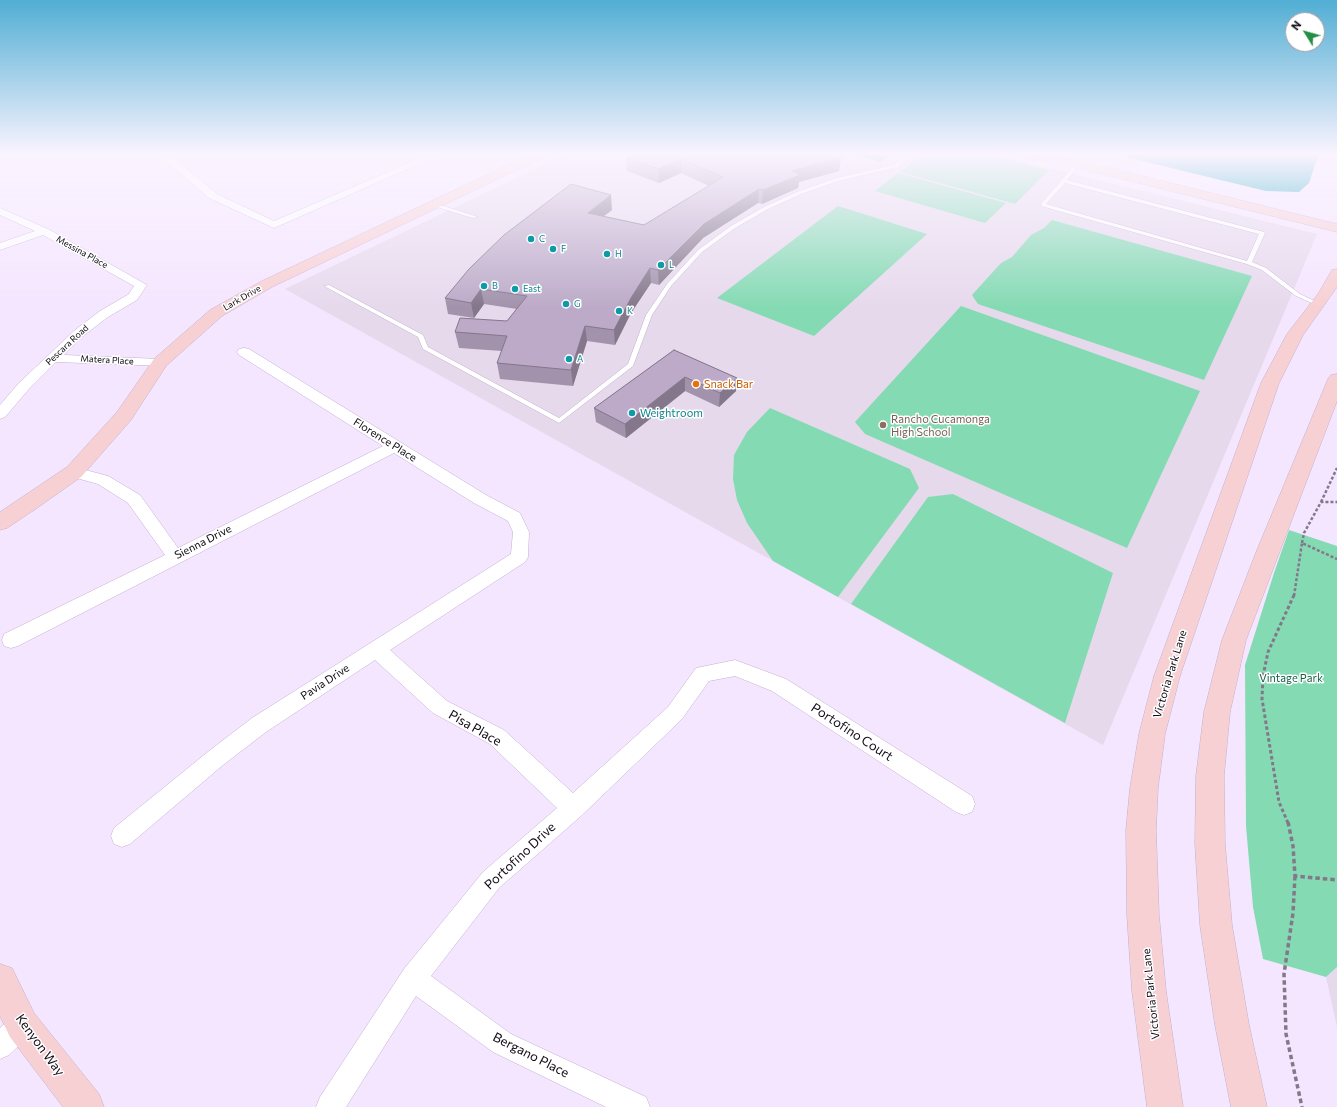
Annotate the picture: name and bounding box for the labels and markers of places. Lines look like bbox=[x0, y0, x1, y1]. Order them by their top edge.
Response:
marker: C bbox=[526, 234, 536, 244]
place label: C bbox=[539, 234, 545, 244]
marker: F bbox=[548, 244, 558, 254]
place label: F bbox=[561, 244, 566, 254]
marker: H bbox=[602, 249, 612, 259]
place label: H bbox=[615, 249, 622, 259]
marker: L bbox=[656, 260, 666, 270]
place label: L bbox=[669, 260, 674, 270]
marker: B bbox=[479, 281, 489, 291]
place label: B bbox=[492, 281, 498, 291]
marker: East bbox=[510, 284, 520, 294]
place label: East bbox=[523, 284, 541, 294]
marker: G bbox=[561, 299, 571, 309]
place label: G bbox=[574, 299, 581, 309]
marker: K bbox=[614, 306, 624, 316]
place label: K bbox=[627, 306, 633, 316]
marker: A bbox=[564, 354, 574, 364]
place label: A bbox=[577, 354, 583, 364]
place label: Snack Bar bbox=[704, 377, 753, 391]
marker: Snack Bar bbox=[691, 379, 701, 389]
place label: Weightroom bbox=[640, 406, 703, 420]
marker: Weightroom bbox=[627, 408, 637, 418]
place label: Rancho Cucamonga High School bbox=[891, 412, 990, 438]
marker: Rancho Cucamonga High School bbox=[878, 420, 888, 430]

